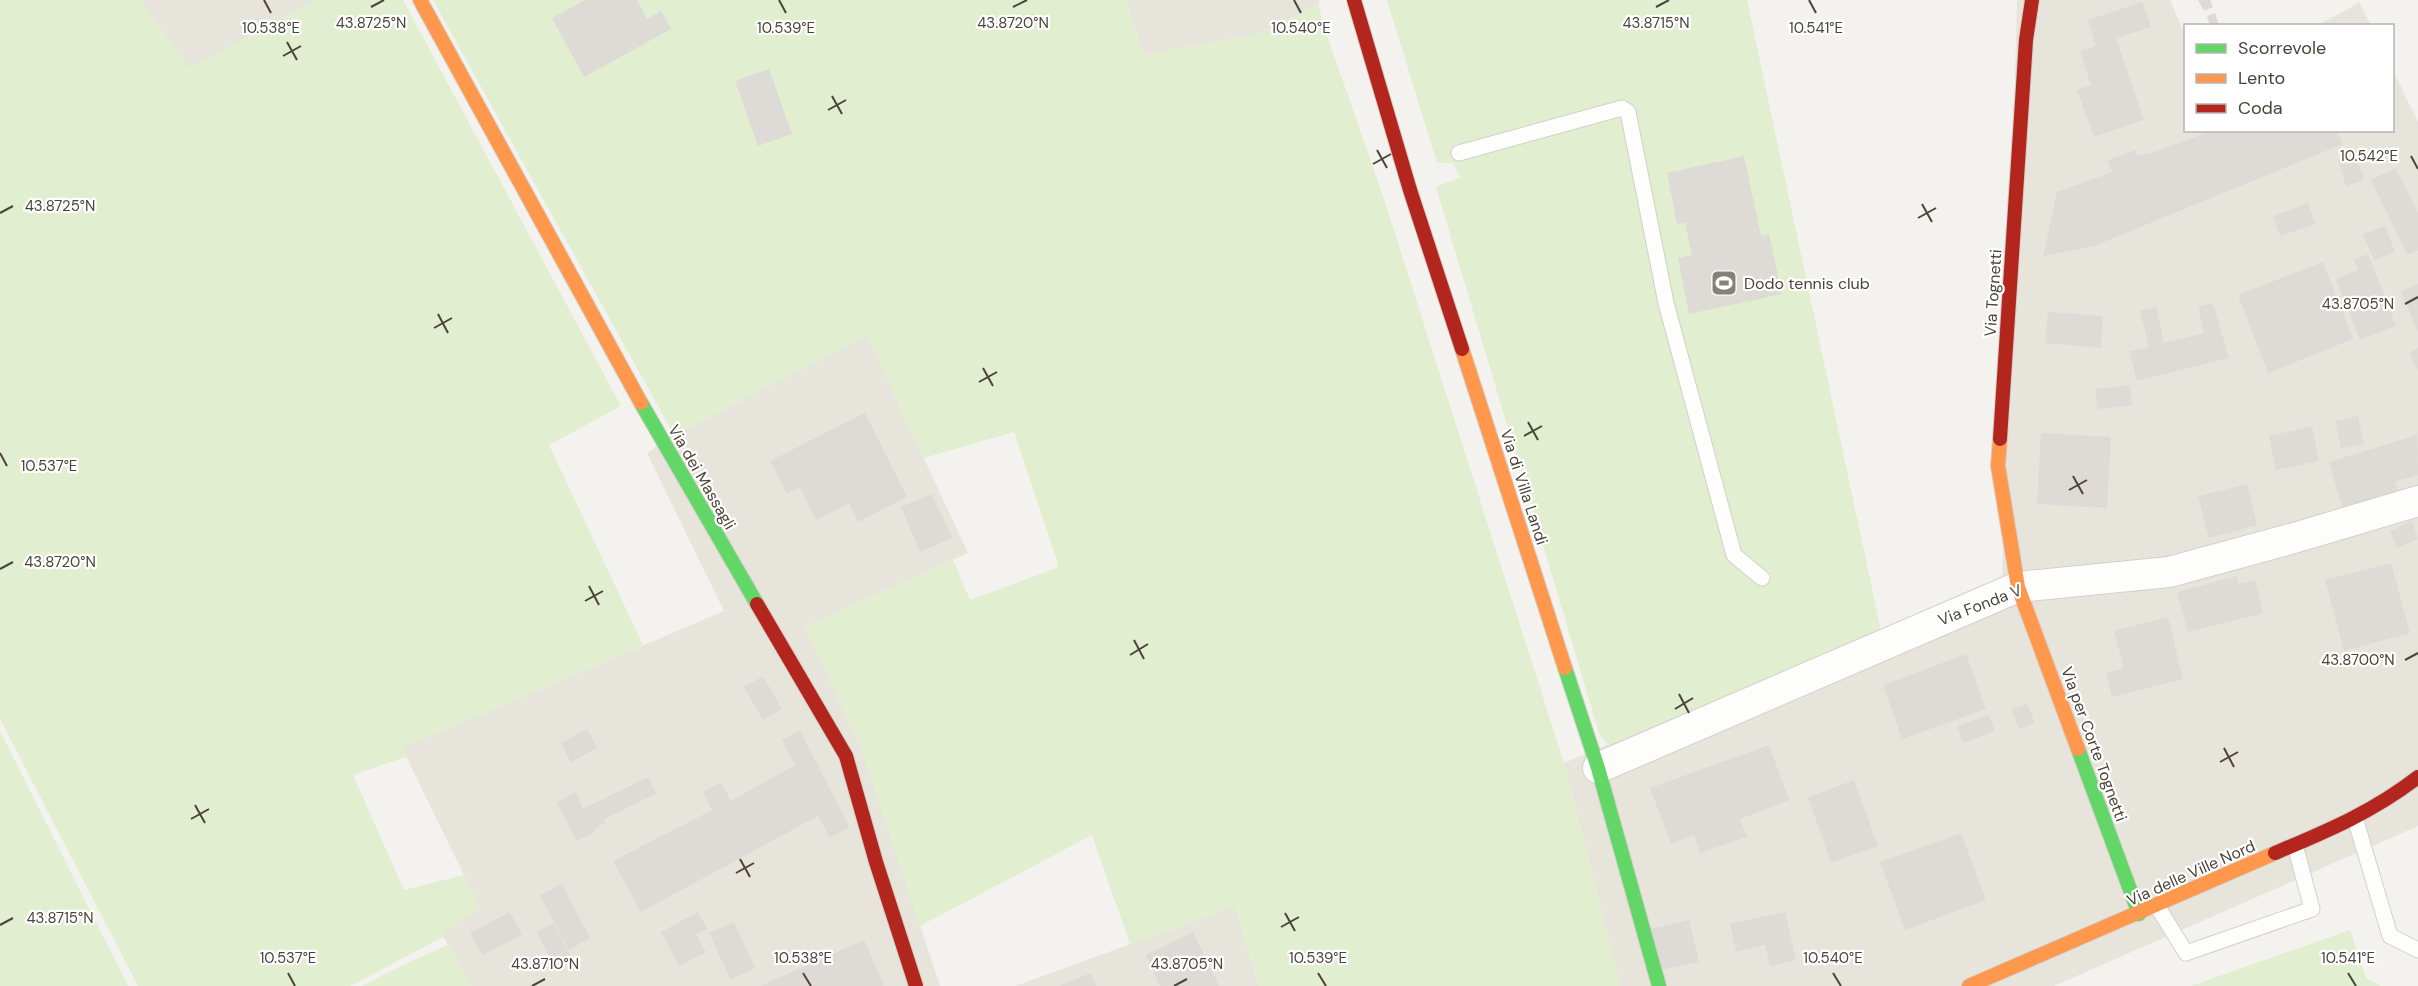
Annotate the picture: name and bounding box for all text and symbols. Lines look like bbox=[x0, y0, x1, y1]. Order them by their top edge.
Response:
text: 43.8725°N bbox=[336, 13, 406, 33]
text: 43.8720°N bbox=[977, 13, 1049, 33]
text: 43.8715°N bbox=[1622, 13, 1690, 33]
text: 10.538°E bbox=[242, 18, 300, 38]
text: 10.539°E bbox=[757, 18, 815, 38]
text: 10.540°E bbox=[1271, 18, 1331, 38]
text: 10.541°E bbox=[1789, 18, 1843, 38]
legend bbox=[2184, 24, 2394, 132]
text: Scorrevole bbox=[2238, 36, 2326, 60]
text: Lento bbox=[2238, 66, 2285, 90]
text: Coda bbox=[2238, 96, 2283, 120]
text: 10.542°E bbox=[2340, 146, 2398, 166]
text: 43.8725°N bbox=[25, 196, 95, 216]
street label: Via Tognetti bbox=[1979, 249, 2007, 337]
sports icon: Dodo tennis club bbox=[1709, 268, 1739, 298]
place label: Dodo tennis club bbox=[1744, 273, 1870, 294]
text: 43.8705°N bbox=[2322, 294, 2394, 314]
street label: Via dei Massagli bbox=[663, 421, 741, 533]
street label: Via di Villa Landi bbox=[1495, 426, 1553, 548]
text: 10.537°E bbox=[21, 456, 77, 476]
text: 43.8720°N bbox=[24, 552, 96, 572]
street label: Via Fonda V bbox=[1935, 579, 2025, 631]
text: 43.8700°N bbox=[2321, 650, 2395, 670]
street label: Via per Corte Tognetti bbox=[2056, 664, 2132, 824]
street label: Via delle Ville Nord bbox=[2124, 835, 2258, 911]
text: 43.8715°N bbox=[26, 908, 94, 928]
text: 10.537°E bbox=[260, 948, 316, 968]
text: 10.538°E bbox=[774, 948, 832, 968]
text: 10.539°E bbox=[1289, 948, 1347, 968]
text: 10.540°E bbox=[1803, 948, 1863, 968]
text: 10.541°E bbox=[2321, 948, 2375, 968]
text: 43.8710°N bbox=[511, 954, 579, 974]
text: 43.8705°N bbox=[1151, 954, 1223, 974]

